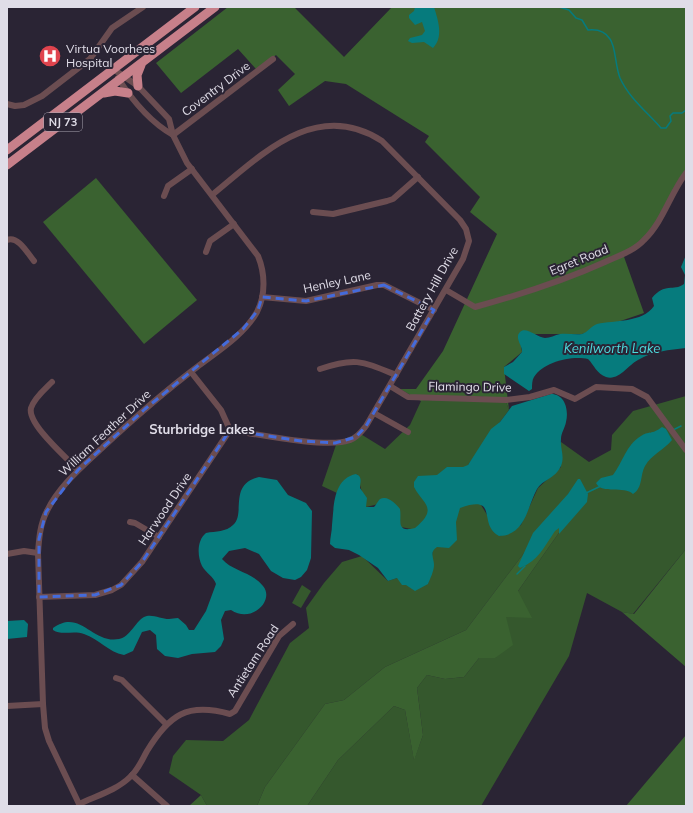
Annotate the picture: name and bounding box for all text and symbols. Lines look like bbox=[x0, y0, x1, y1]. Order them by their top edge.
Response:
place label: Virtua Voorhees Hospital bbox=[66, 41, 155, 70]
hospital icon: Virtua Voorhees Hospital bbox=[37, 43, 63, 69]
street label: Coventry Drive bbox=[179, 58, 253, 119]
road number: NJ 73 bbox=[44, 113, 82, 131]
street label: Egret Road bbox=[547, 241, 610, 278]
street label: Battery Hill Drive bbox=[402, 244, 461, 334]
street label: Henley Lane bbox=[302, 267, 372, 296]
water label: Kenilworth Lake bbox=[564, 340, 660, 356]
street label: Flamingo Drive bbox=[428, 378, 512, 395]
street label: William Feather Drive bbox=[56, 386, 154, 479]
district label: Sturbridge Lakes bbox=[149, 421, 255, 437]
street label: Harwood Drive bbox=[135, 470, 194, 548]
street label: Antietam Road bbox=[223, 621, 282, 700]

